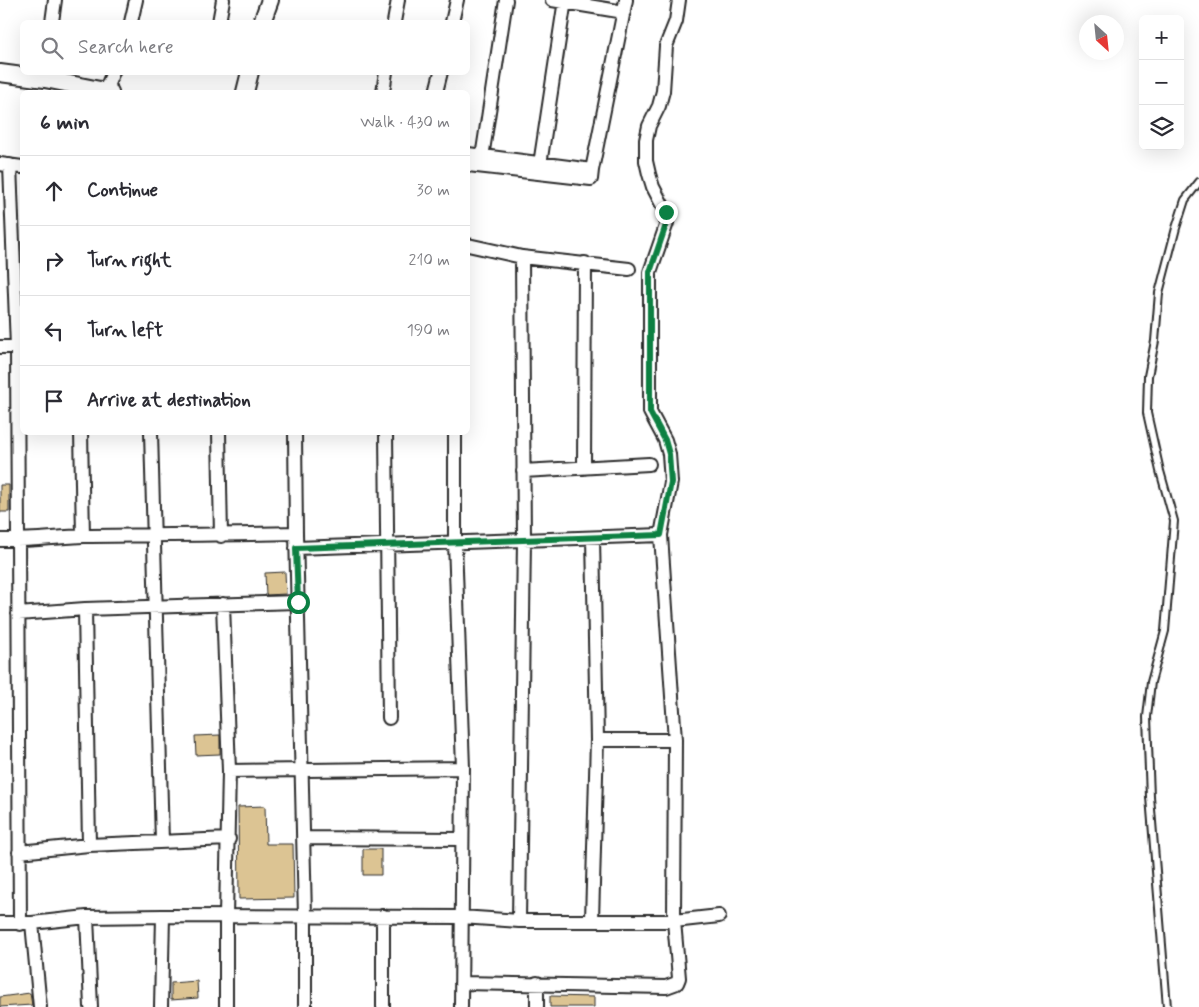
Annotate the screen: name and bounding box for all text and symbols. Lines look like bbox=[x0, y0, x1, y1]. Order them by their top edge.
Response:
north arrow bbox=[1079, 15, 1124, 60]
map controls bbox=[1139, 15, 1184, 150]
button: + bbox=[1139, 15, 1184, 60]
search box bbox=[20, 20, 470, 75]
icon: search bbox=[38, 34, 66, 62]
text: Search here bbox=[78, 35, 174, 60]
button: − bbox=[1139, 60, 1184, 105]
button: layers bbox=[1139, 105, 1184, 150]
text: 6 min bbox=[40, 109, 90, 137]
text: Walk · 430 m bbox=[360, 112, 450, 133]
icon: ahead bbox=[40, 177, 68, 205]
text: Continue bbox=[87, 178, 158, 203]
text: 30 m bbox=[417, 180, 450, 201]
route end bbox=[655, 201, 678, 224]
icon: right bbox=[40, 247, 68, 275]
text: Turn right bbox=[87, 248, 171, 273]
text: 210 m bbox=[409, 250, 450, 271]
icon: left bbox=[40, 317, 68, 345]
text: Turn left bbox=[87, 318, 163, 343]
text: 190 m bbox=[407, 320, 450, 341]
icon: arrive bbox=[40, 387, 68, 415]
text: Arrive at destination bbox=[87, 388, 251, 413]
route start bbox=[287, 591, 310, 614]

